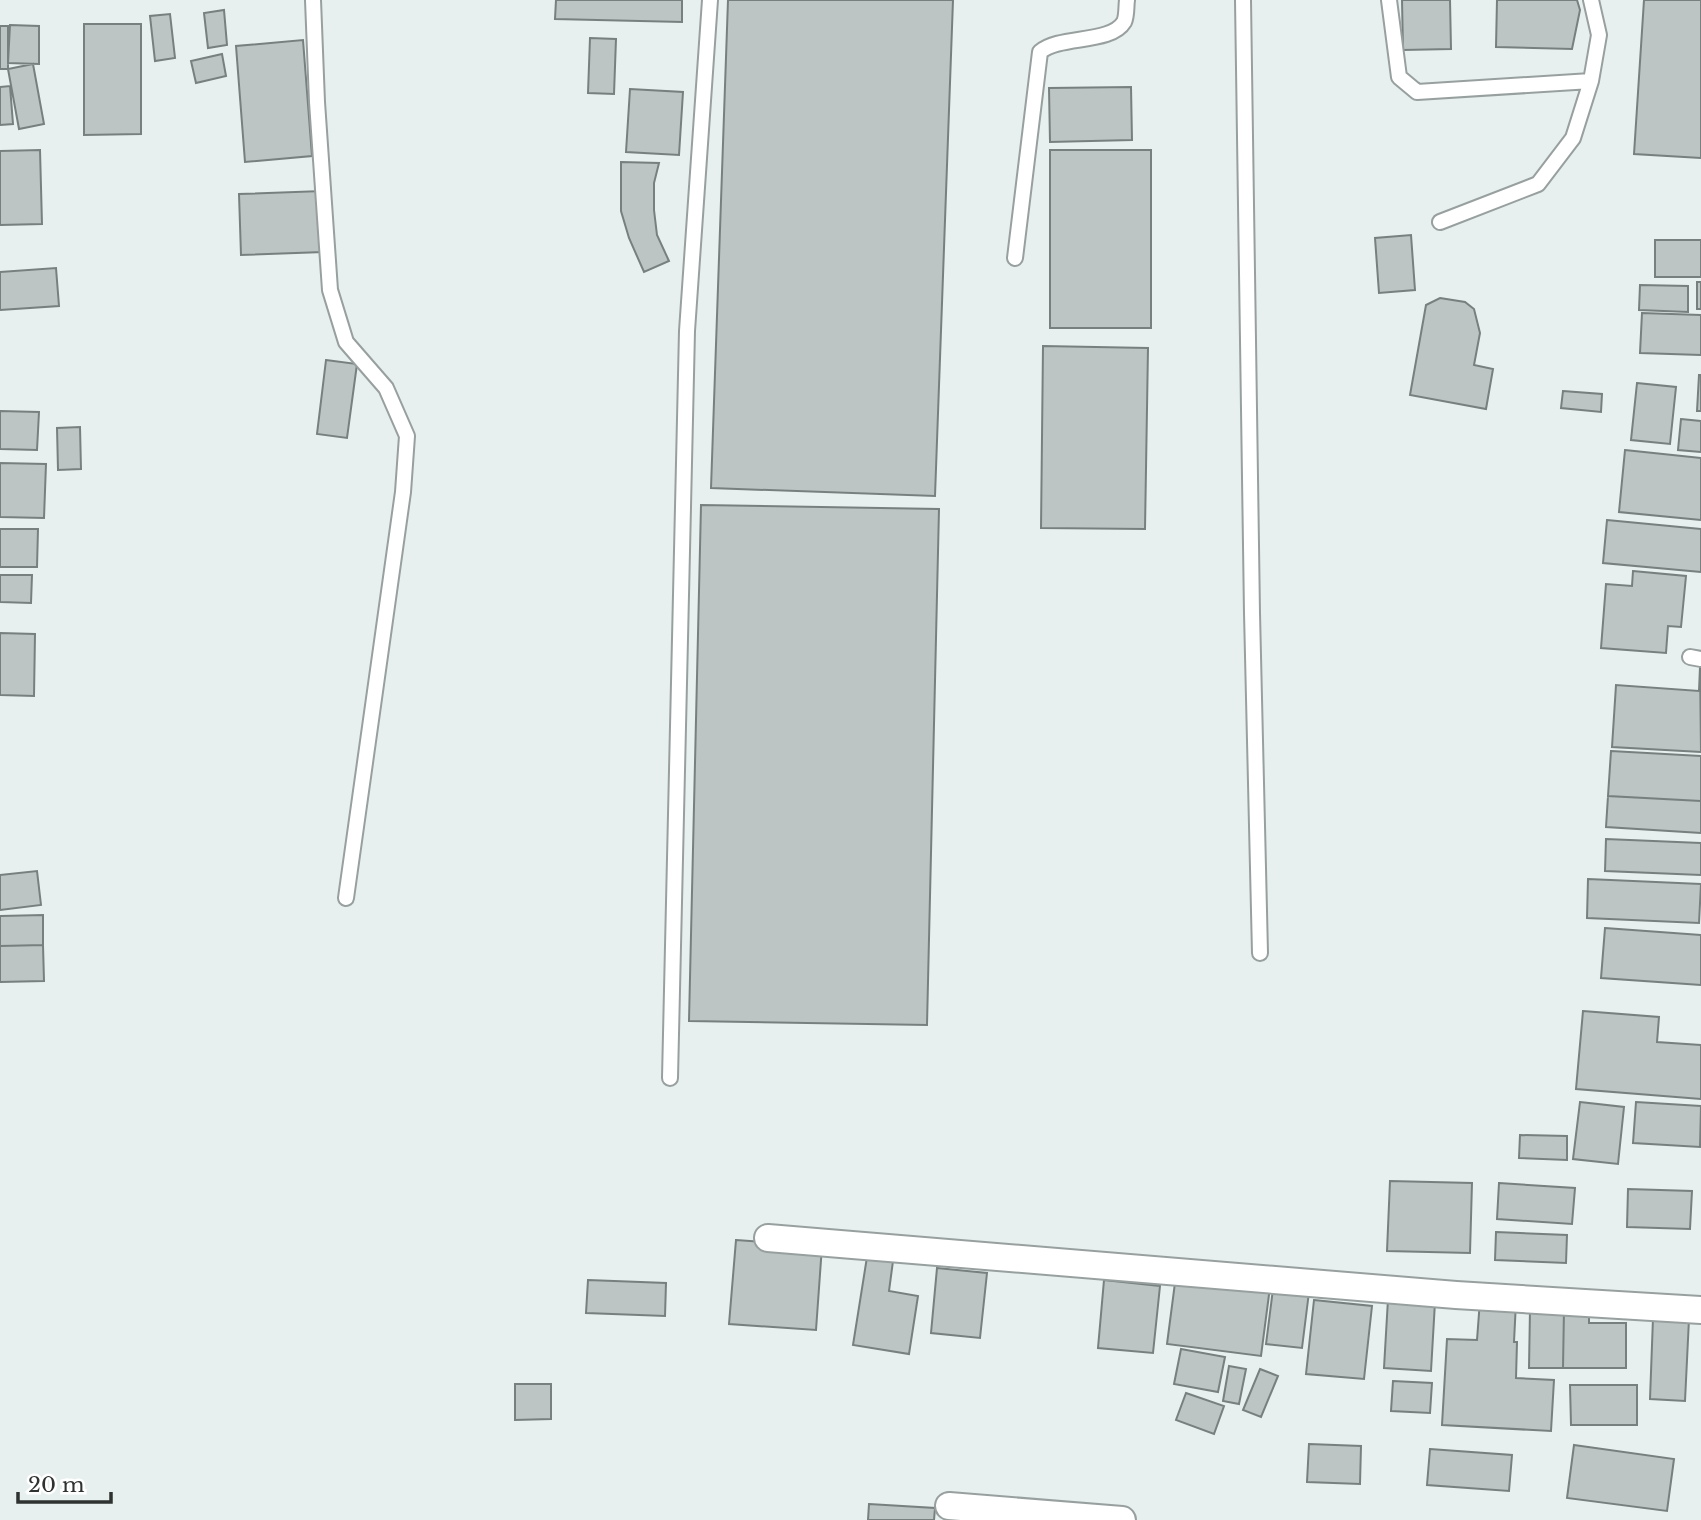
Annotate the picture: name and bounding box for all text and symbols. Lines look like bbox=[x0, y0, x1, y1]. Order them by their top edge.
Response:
scale bar bbox=[18, 1460, 110, 1504]
text: 20 m bbox=[28, 1472, 85, 1498]

